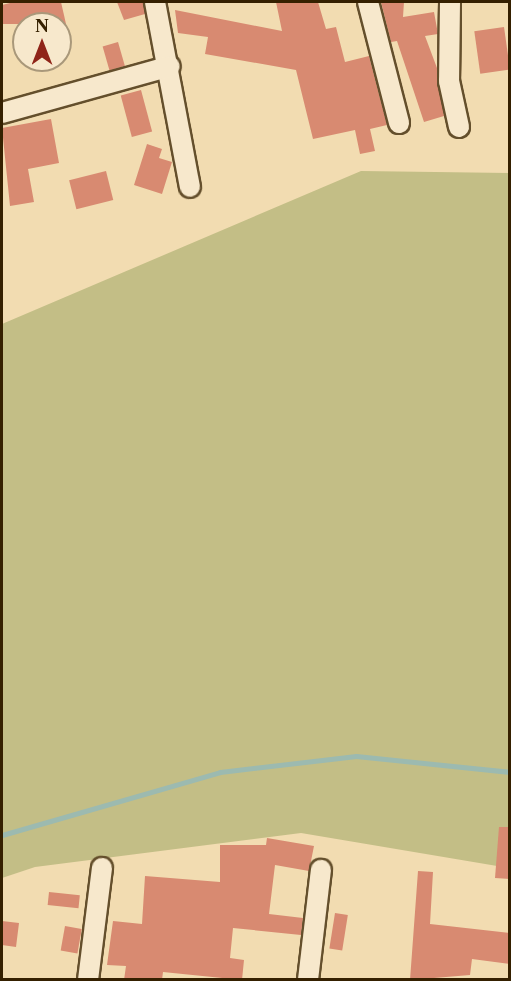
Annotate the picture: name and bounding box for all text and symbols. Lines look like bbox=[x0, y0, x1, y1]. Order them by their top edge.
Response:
north arrow bbox=[12, 12, 72, 72]
text: N bbox=[35, 16, 49, 36]

